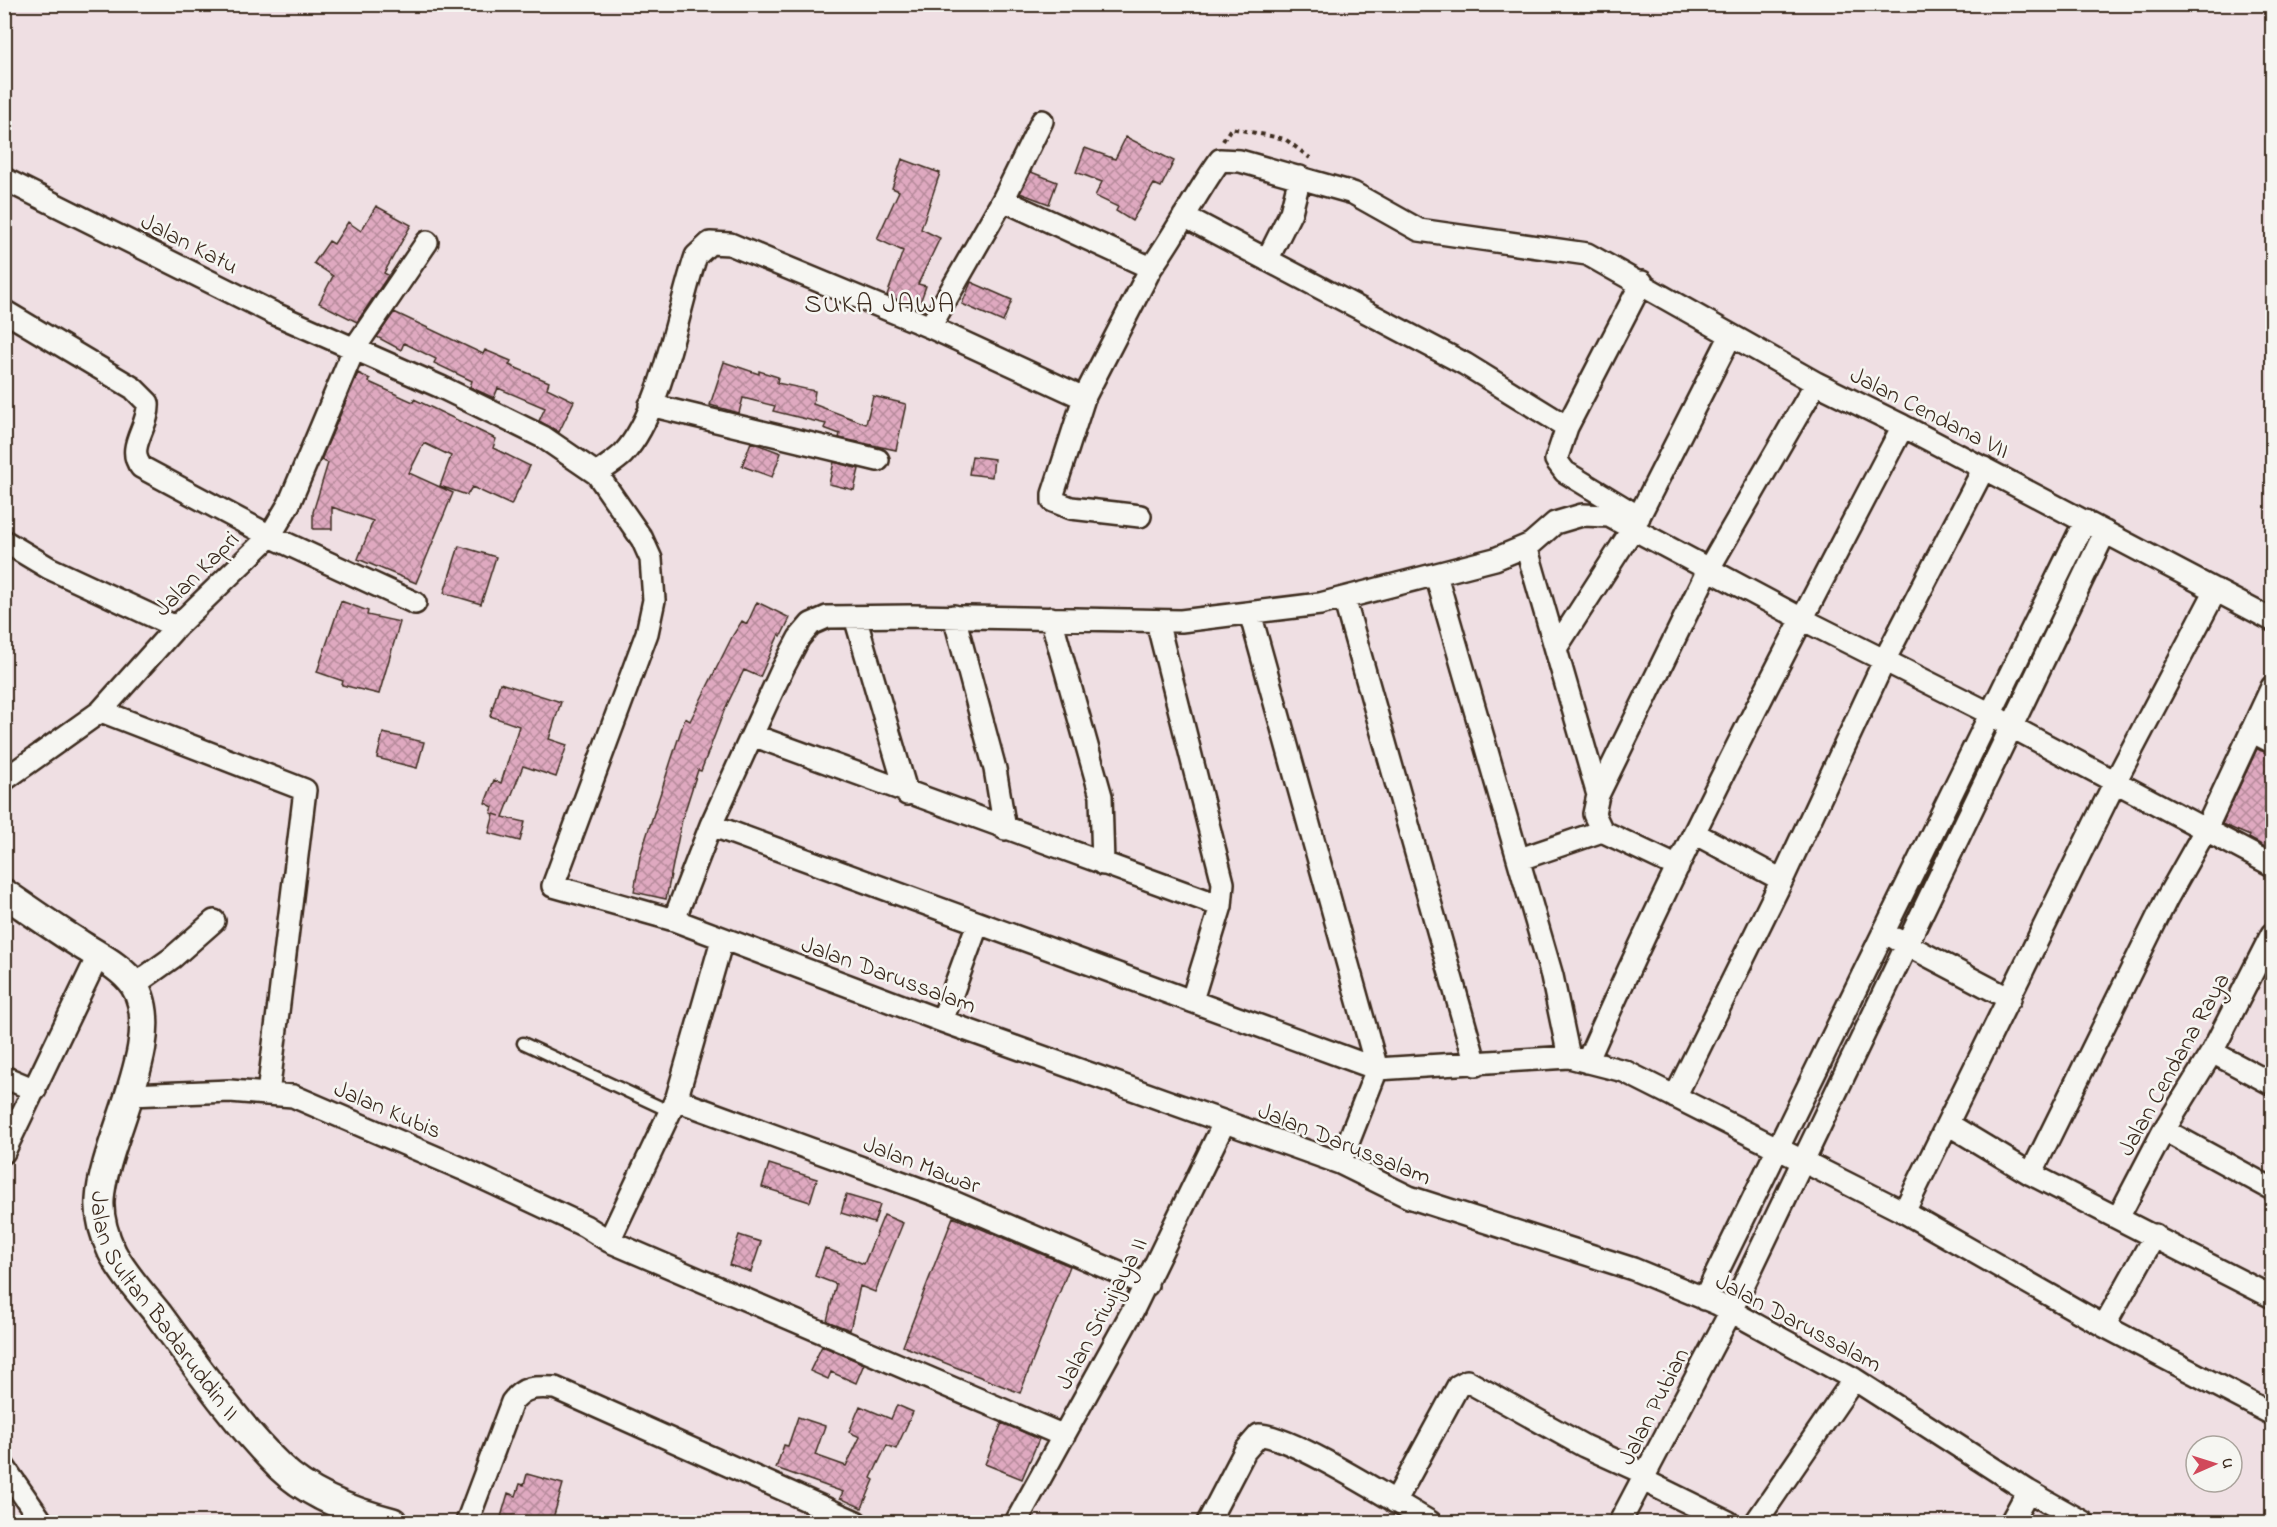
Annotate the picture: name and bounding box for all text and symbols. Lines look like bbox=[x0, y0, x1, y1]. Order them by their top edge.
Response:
street label: Jalan Katu bbox=[134, 206, 244, 285]
district label: SUKA JAWA bbox=[804, 286, 956, 325]
street label: Jalan Cendana VII bbox=[1843, 359, 2015, 470]
street label: Jalan Kapri bbox=[147, 524, 249, 626]
street label: Jalan Darussalam bbox=[796, 928, 981, 1024]
street label: Jalan Cendana Raya bbox=[2110, 967, 2241, 1164]
street label: Jalan Kubis bbox=[328, 1073, 446, 1150]
street label: Jalan Darussalam bbox=[1252, 1095, 1436, 1196]
street label: Jalan Mawar bbox=[857, 1128, 985, 1205]
street label: Jalan Sultan Badaruddin II bbox=[80, 1190, 247, 1429]
street label: Jalan Sriwijaya II bbox=[1048, 1232, 1159, 1397]
street label: Jalan Darussalam bbox=[1708, 1266, 1887, 1383]
street label: Jalan Pubian bbox=[1611, 1342, 1700, 1472]
north arrow bbox=[2184, 1434, 2244, 1494]
text: U bbox=[2215, 1458, 2239, 1469]

